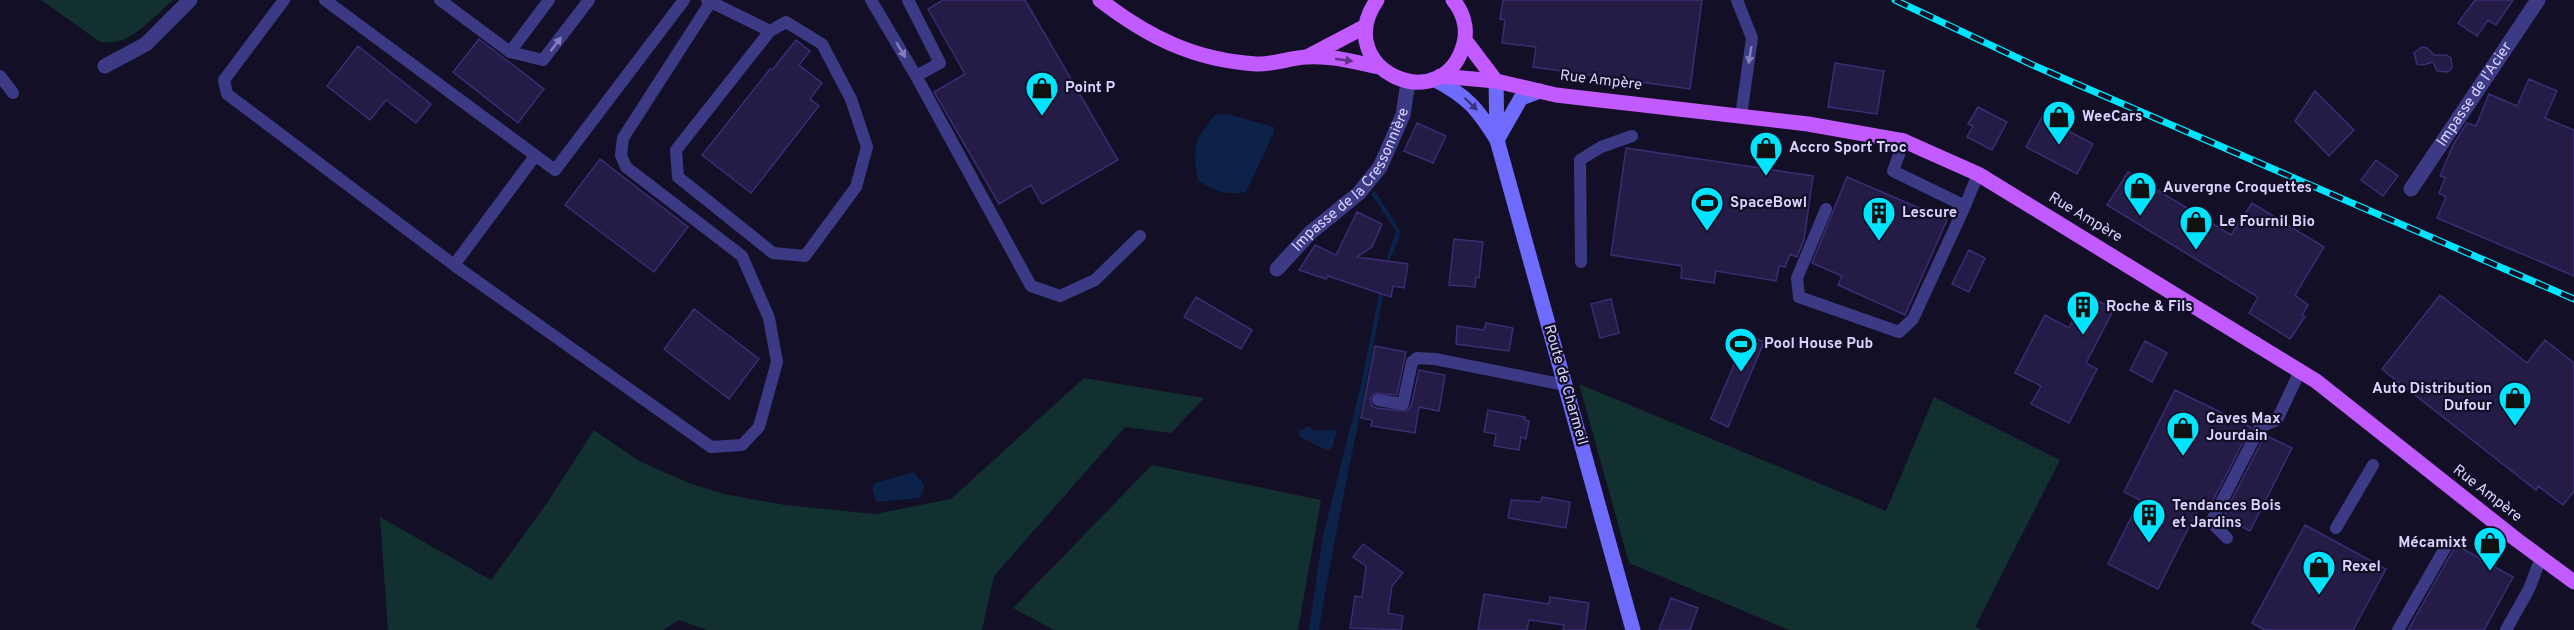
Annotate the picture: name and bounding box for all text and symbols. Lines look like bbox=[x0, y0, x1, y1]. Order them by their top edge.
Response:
one-way arrow bbox=[549, 36, 562, 52]
street label: Impasse de l'Acier bbox=[2433, 38, 2517, 150]
one-way arrow bbox=[896, 42, 906, 59]
one-way arrow bbox=[1745, 46, 1754, 65]
one-way arrow bbox=[1334, 55, 1353, 64]
street label: Rue Ampère bbox=[1559, 67, 1643, 95]
shop icon: Point P bbox=[1024, 70, 1060, 117]
place label: Point P bbox=[1065, 79, 1115, 98]
one-way arrow bbox=[1463, 97, 1478, 111]
shop icon: WeeCars bbox=[2041, 99, 2077, 146]
street label: Impasse de la Cressonnière bbox=[1288, 107, 1413, 256]
place label: WeeCars bbox=[2082, 108, 2142, 127]
shop icon: Accro Sport Troc bbox=[1748, 130, 1784, 177]
place label: Accro Sport Troc bbox=[1789, 139, 1907, 158]
shop icon: Auvergne Croquettes bbox=[2122, 170, 2158, 217]
place label: Auvergne Croquettes bbox=[2163, 179, 2312, 198]
sports icon: SpaceBowl bbox=[1689, 185, 1725, 232]
street label: Rue Ampère bbox=[2045, 189, 2125, 247]
place label: SpaceBowl bbox=[1730, 194, 1807, 213]
building icon: Lescure bbox=[1861, 195, 1897, 242]
place label: Lescure bbox=[1902, 204, 1957, 223]
shop icon: Le Fournil Bio bbox=[2178, 204, 2214, 251]
place label: Le Fournil Bio bbox=[2219, 213, 2315, 232]
building icon: Roche & Fils bbox=[2065, 289, 2101, 336]
place label: Roche & Fils bbox=[2106, 298, 2193, 317]
street label: Route de Charmeil bbox=[1539, 323, 1591, 447]
sports icon: Pool House Pub bbox=[1723, 326, 1759, 373]
place label: Pool House Pub bbox=[1764, 335, 1873, 354]
place label: Auto Distribution Dufour bbox=[2372, 380, 2493, 416]
shop icon: Auto Distribution Dufour bbox=[2497, 380, 2533, 427]
shop icon: Caves Max Jourdain bbox=[2165, 410, 2201, 457]
place label: Caves Max Jourdain bbox=[2206, 410, 2281, 446]
street label: Rue Ampère bbox=[2449, 461, 2525, 527]
building icon: Tendances Bois et Jardins bbox=[2131, 497, 2167, 544]
place label: Tendances Bois et Jardins bbox=[2172, 497, 2281, 533]
shop icon: Mécamixt bbox=[2472, 525, 2508, 572]
place label: Mécamixt bbox=[2398, 534, 2467, 553]
shop icon: Rexel bbox=[2301, 549, 2337, 596]
place label: Rexel bbox=[2342, 558, 2381, 577]

